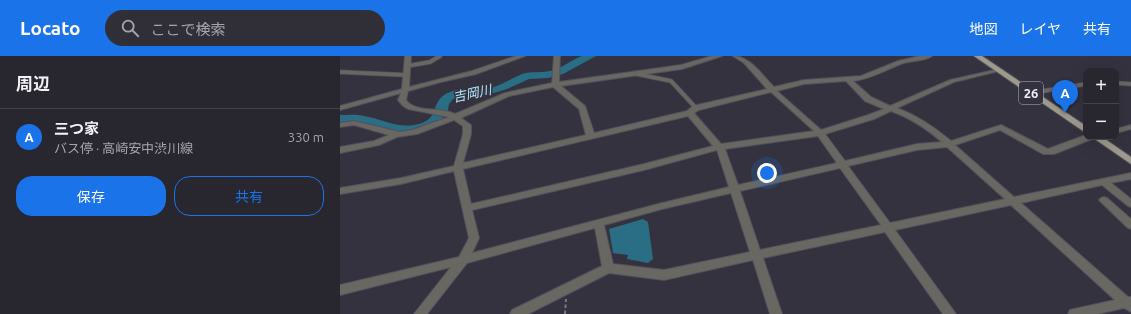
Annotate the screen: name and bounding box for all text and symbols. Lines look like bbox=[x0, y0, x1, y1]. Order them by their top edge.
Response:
search box bbox=[105, 10, 385, 46]
text: Locato bbox=[20, 17, 81, 39]
icon: search bbox=[119, 17, 141, 39]
text: ここで検索 bbox=[151, 21, 226, 38]
text: 地図 bbox=[969, 21, 997, 37]
text: レイヤ bbox=[1019, 21, 1061, 37]
text: 共有 bbox=[1083, 21, 1111, 37]
map controls bbox=[1083, 68, 1119, 140]
button: + bbox=[1083, 68, 1119, 104]
text: 周辺 bbox=[16, 74, 50, 93]
pin: A bbox=[1052, 80, 1078, 113]
water label: 吉岡川 bbox=[451, 82, 494, 104]
road number: 26 bbox=[1019, 82, 1043, 104]
button: − bbox=[1083, 104, 1119, 140]
text: 三つ家 bbox=[54, 120, 99, 137]
text: A bbox=[24, 130, 34, 144]
text: 330 m bbox=[288, 130, 324, 144]
text: バス停 · 高崎安中渋川線 bbox=[54, 141, 193, 155]
your location bbox=[757, 163, 777, 183]
button: 保存 bbox=[16, 176, 166, 216]
button: 共有 bbox=[174, 176, 324, 216]

